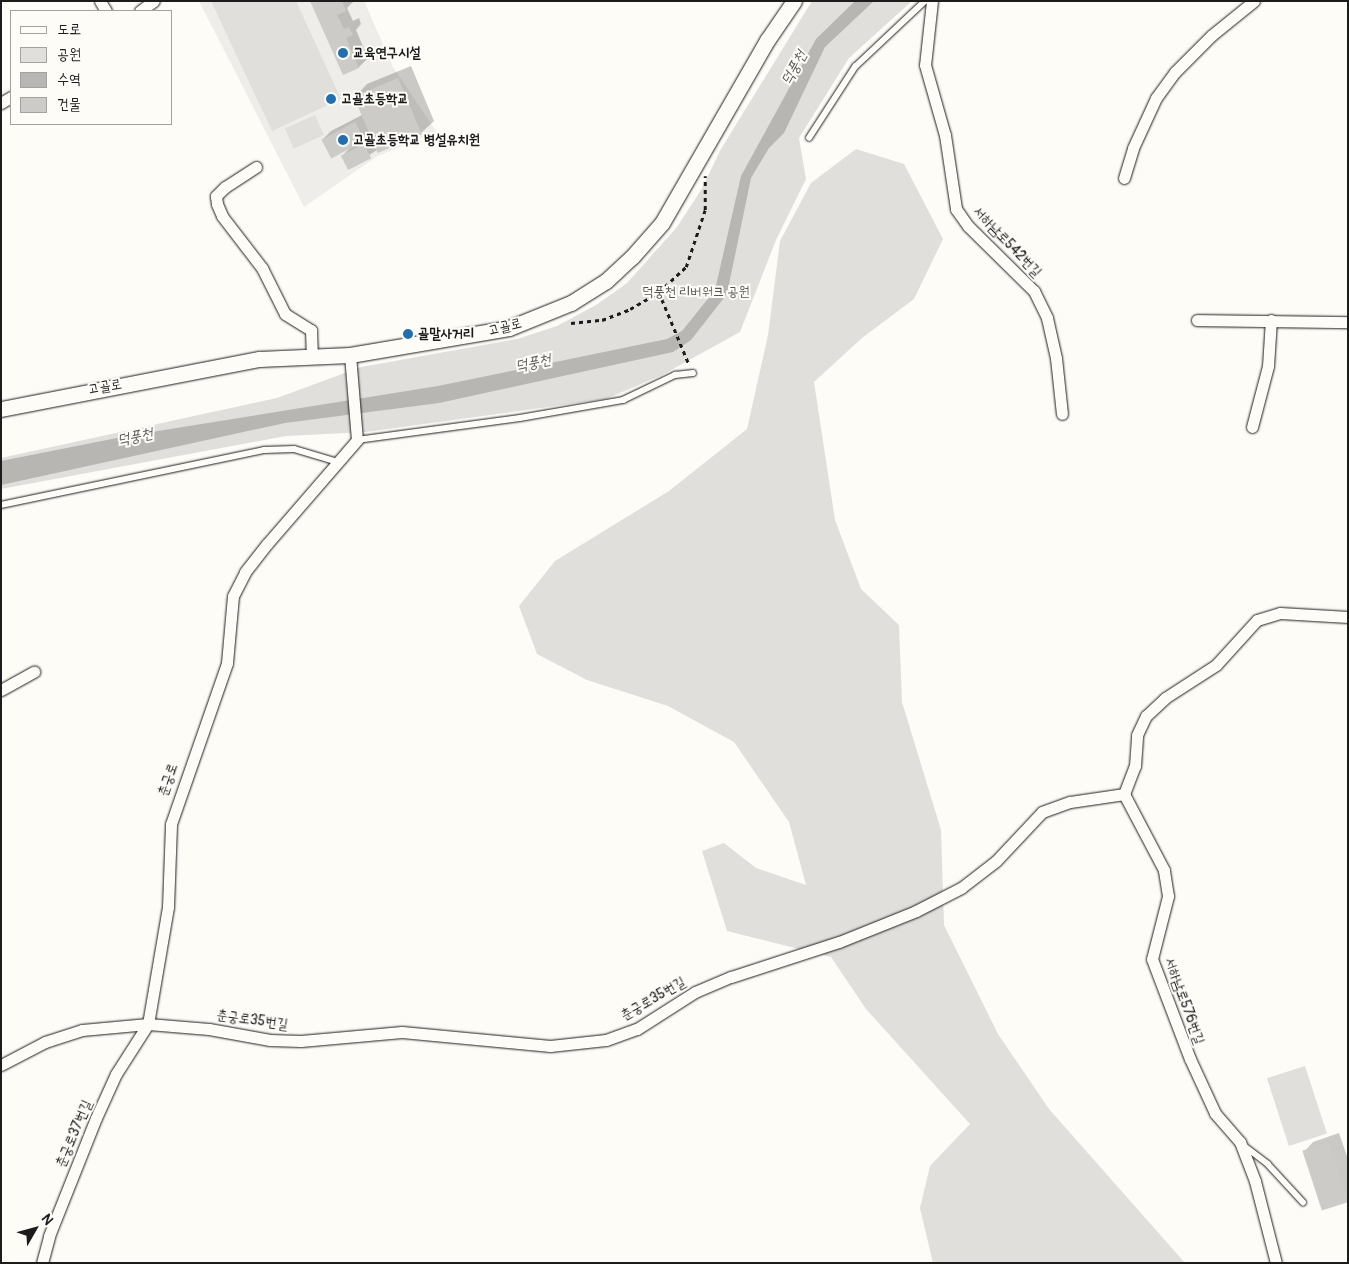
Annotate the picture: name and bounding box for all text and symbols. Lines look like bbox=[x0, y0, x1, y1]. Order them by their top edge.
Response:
legend bbox=[10, 10, 172, 125]
text: 도로 bbox=[57, 20, 81, 39]
text: 공원 bbox=[57, 45, 81, 64]
place label: 교육연구시설 bbox=[353, 45, 421, 61]
marker: 교육연구시설 bbox=[337, 47, 349, 59]
water label: 덕풍천 bbox=[777, 48, 811, 88]
text: 수역 bbox=[57, 70, 81, 89]
place label: 고골초등학교 bbox=[341, 91, 409, 107]
marker: 고골초등학교 bbox=[325, 93, 337, 105]
text: 건물 bbox=[57, 95, 81, 114]
place label: 고골초등학교 병설유치원 bbox=[353, 132, 480, 148]
marker: 고골초등학교 병설유치원 bbox=[337, 134, 349, 146]
street label: 서하남로542번길 bbox=[969, 203, 1045, 281]
park label: 덕풍천 리버워크 공원 bbox=[642, 284, 750, 300]
street label: 고골로 bbox=[487, 315, 523, 339]
place label: 골말사거리 bbox=[418, 326, 474, 342]
marker: 골말사거리 bbox=[402, 328, 414, 340]
water label: 덕풍천 bbox=[513, 350, 553, 376]
street label: 고골로 bbox=[87, 376, 123, 398]
water label: 덕풍천 bbox=[115, 424, 155, 450]
street label: 춘궁로 bbox=[155, 761, 181, 799]
street label: 서하남로576번길 bbox=[1161, 955, 1207, 1047]
street label: 춘궁로35번길 bbox=[618, 974, 688, 1024]
street label: 춘궁로35번길 bbox=[215, 1007, 289, 1033]
street label: 춘궁로37번길 bbox=[52, 1098, 96, 1170]
north arrow bbox=[10, 1204, 60, 1254]
text: N bbox=[38, 1210, 57, 1228]

